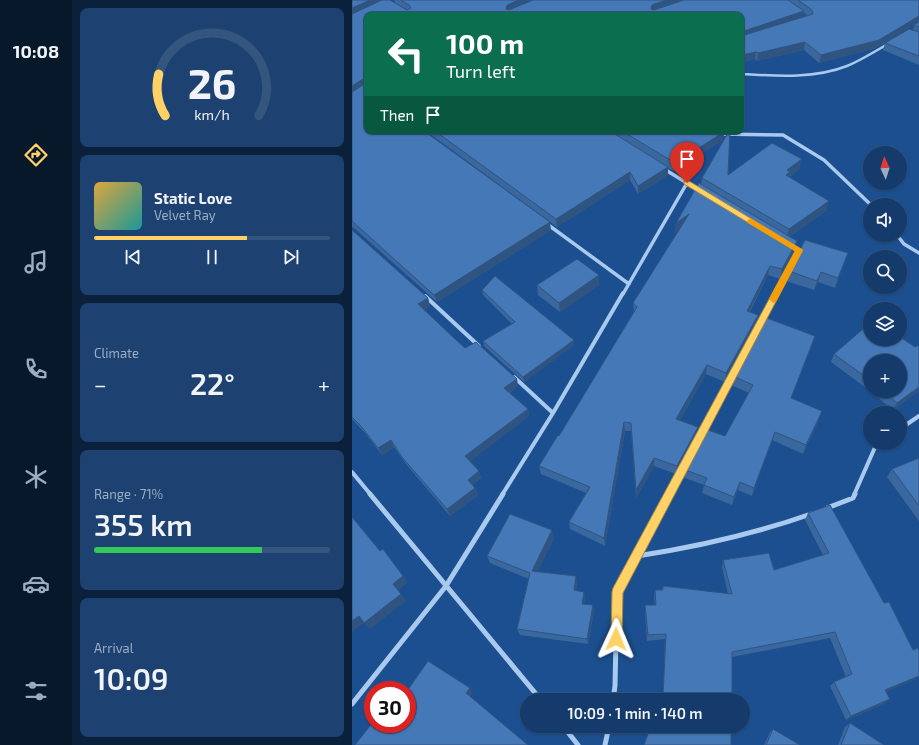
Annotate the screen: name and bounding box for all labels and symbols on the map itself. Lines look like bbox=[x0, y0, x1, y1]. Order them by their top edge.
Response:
pin bbox=[670, 142, 704, 183]
north arrow bbox=[863, 146, 907, 190]
position arrow bbox=[595, 618, 637, 660]
speed limit sign: 30 bbox=[364, 681, 416, 733]

